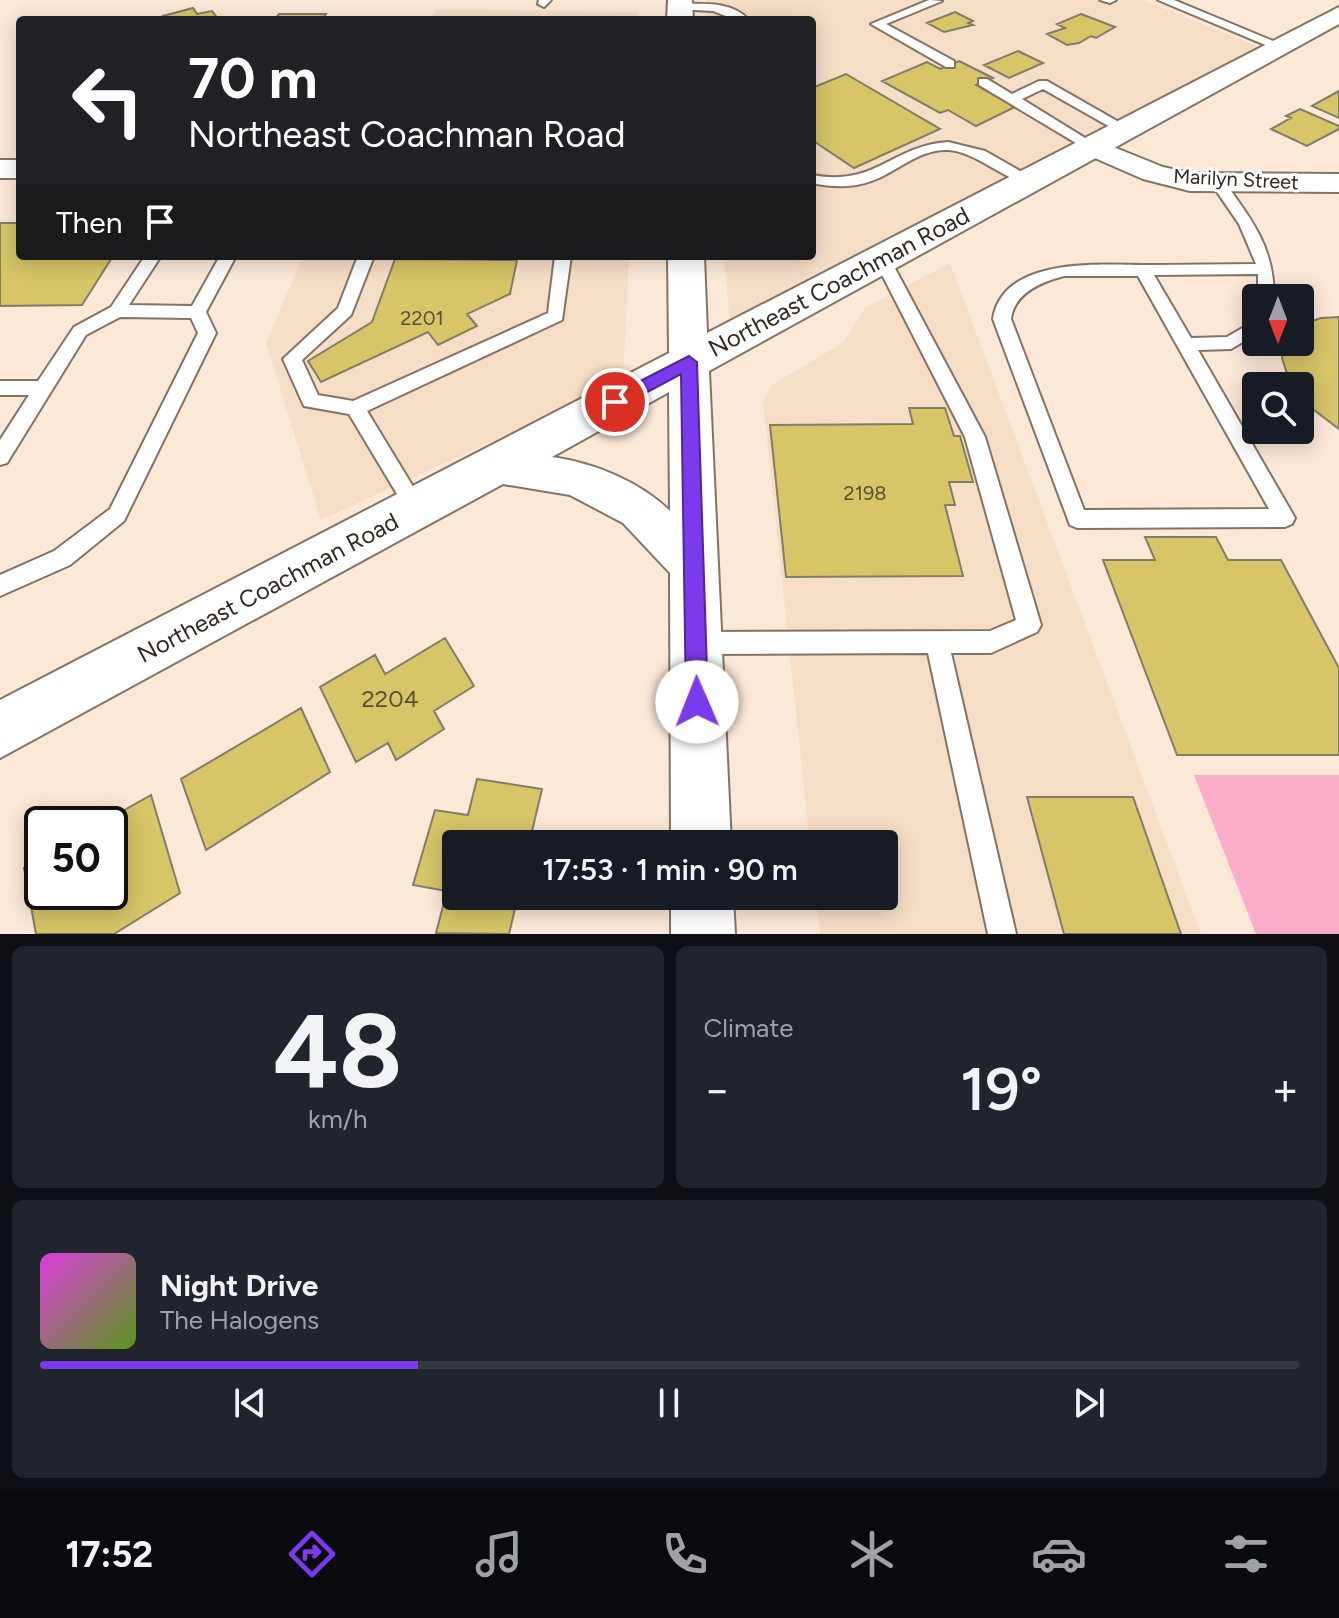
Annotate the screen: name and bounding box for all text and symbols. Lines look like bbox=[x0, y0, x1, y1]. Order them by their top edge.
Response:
text: 70 m bbox=[188, 45, 318, 112]
icon: left bbox=[56, 48, 160, 152]
text: Northeast Coachman Road bbox=[188, 113, 626, 156]
street label: Marilyn Street bbox=[1173, 164, 1299, 194]
icon: arrive bbox=[138, 200, 182, 244]
street label: Northeast Coachman Road bbox=[703, 200, 974, 363]
text: Then bbox=[56, 204, 122, 241]
north arrow bbox=[1242, 284, 1314, 356]
map controls bbox=[1242, 284, 1314, 444]
house number: 2201 bbox=[400, 306, 444, 330]
pin bbox=[581, 368, 649, 436]
button: search bbox=[1242, 372, 1314, 444]
icon: arrive bbox=[593, 380, 637, 424]
house number: 2198 bbox=[843, 481, 887, 505]
street label: Northeast Coachman Road bbox=[132, 506, 403, 669]
position arrow bbox=[655, 660, 739, 744]
house number: 2204 bbox=[361, 684, 419, 713]
speed limit sign: 50 bbox=[24, 806, 128, 910]
text: 17:53 · 1 min · 90 m bbox=[542, 851, 798, 888]
text: 48 bbox=[273, 988, 402, 1113]
text: Climate bbox=[704, 1012, 793, 1044]
text: 19° bbox=[960, 1053, 1042, 1125]
text: − bbox=[704, 1063, 731, 1116]
text: + bbox=[1272, 1063, 1299, 1116]
text: km/h bbox=[308, 1103, 367, 1135]
text: Night Drive bbox=[160, 1267, 318, 1304]
text: The Halogens bbox=[160, 1304, 319, 1336]
icon: previous bbox=[228, 1381, 272, 1425]
icon: pause bbox=[647, 1381, 691, 1425]
icon: next bbox=[1067, 1381, 1111, 1425]
icon: directions bbox=[284, 1526, 340, 1582]
icon: music bbox=[471, 1526, 527, 1582]
icon: phone bbox=[657, 1526, 713, 1582]
icon: climate bbox=[844, 1526, 900, 1582]
icon: car bbox=[1031, 1526, 1087, 1582]
icon: filters bbox=[1218, 1526, 1274, 1582]
text: 17:52 bbox=[65, 1533, 153, 1576]

